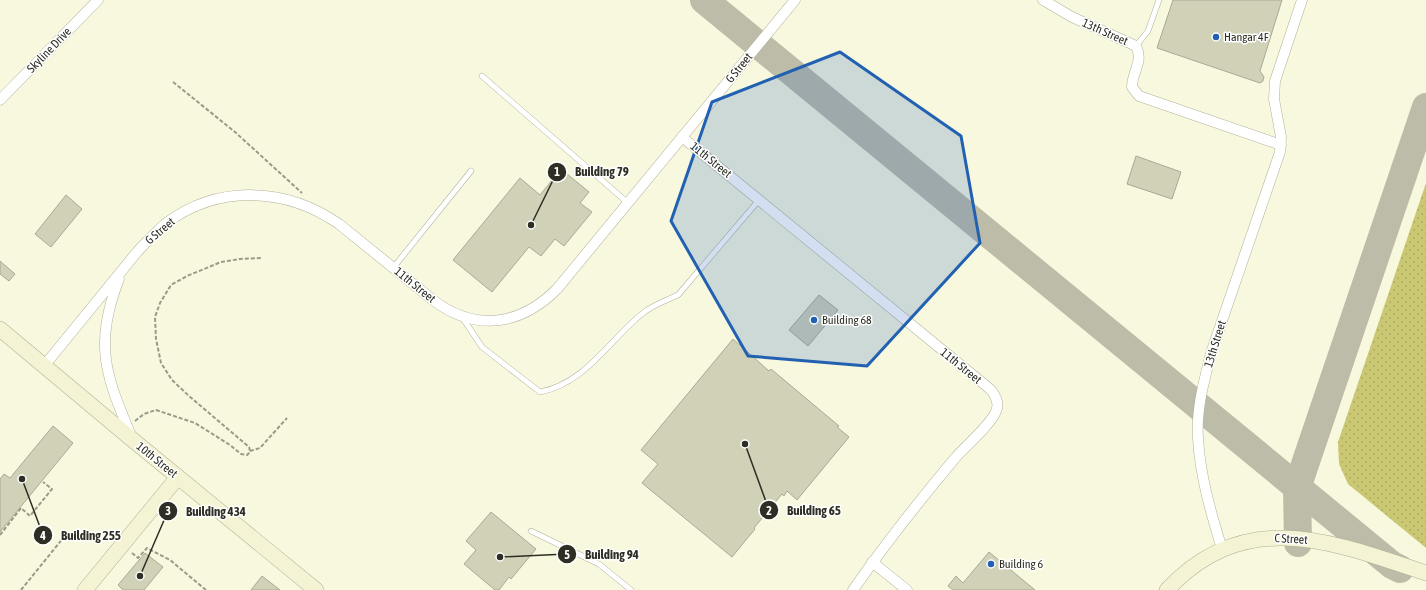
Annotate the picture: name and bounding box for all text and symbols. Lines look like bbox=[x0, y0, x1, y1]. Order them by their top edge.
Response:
street label: 13th Street bbox=[1080, 16, 1131, 48]
street label: Skyline Drive bbox=[24, 24, 74, 76]
place label: Hangar 4F bbox=[1224, 30, 1269, 44]
marker: Hangar 4F bbox=[1211, 32, 1221, 42]
street label: G Street bbox=[723, 50, 756, 86]
street label: 11th Street bbox=[688, 139, 735, 181]
callout: Building 79 bbox=[547, 159, 637, 184]
text: Building 79 bbox=[575, 164, 629, 179]
text: 1 bbox=[554, 165, 560, 179]
street label: G Street bbox=[142, 214, 178, 247]
street label: 11th Street bbox=[392, 264, 439, 306]
place label: Building 68 bbox=[822, 313, 872, 327]
marker: Building 68 bbox=[809, 315, 819, 325]
street label: 13th Street bbox=[1201, 318, 1229, 369]
street label: 11th Street bbox=[938, 345, 985, 387]
street label: 10th Street bbox=[134, 439, 181, 481]
callout: Building 65 bbox=[759, 498, 849, 523]
callout: Building 434 bbox=[158, 499, 254, 524]
text: Building 65 bbox=[787, 503, 841, 518]
text: 3 bbox=[165, 504, 171, 518]
text: Building 434 bbox=[186, 504, 246, 519]
text: 2 bbox=[766, 504, 772, 518]
callout: Building 255 bbox=[33, 523, 129, 548]
text: Building 255 bbox=[61, 528, 121, 543]
text: 4 bbox=[39, 529, 46, 543]
street label: C Street bbox=[1274, 531, 1309, 547]
callout: Building 94 bbox=[557, 542, 647, 567]
text: Building 94 bbox=[585, 547, 639, 562]
text: 5 bbox=[564, 548, 570, 562]
place label: Building 6 bbox=[999, 557, 1043, 571]
marker: Building 6 bbox=[986, 559, 996, 569]

